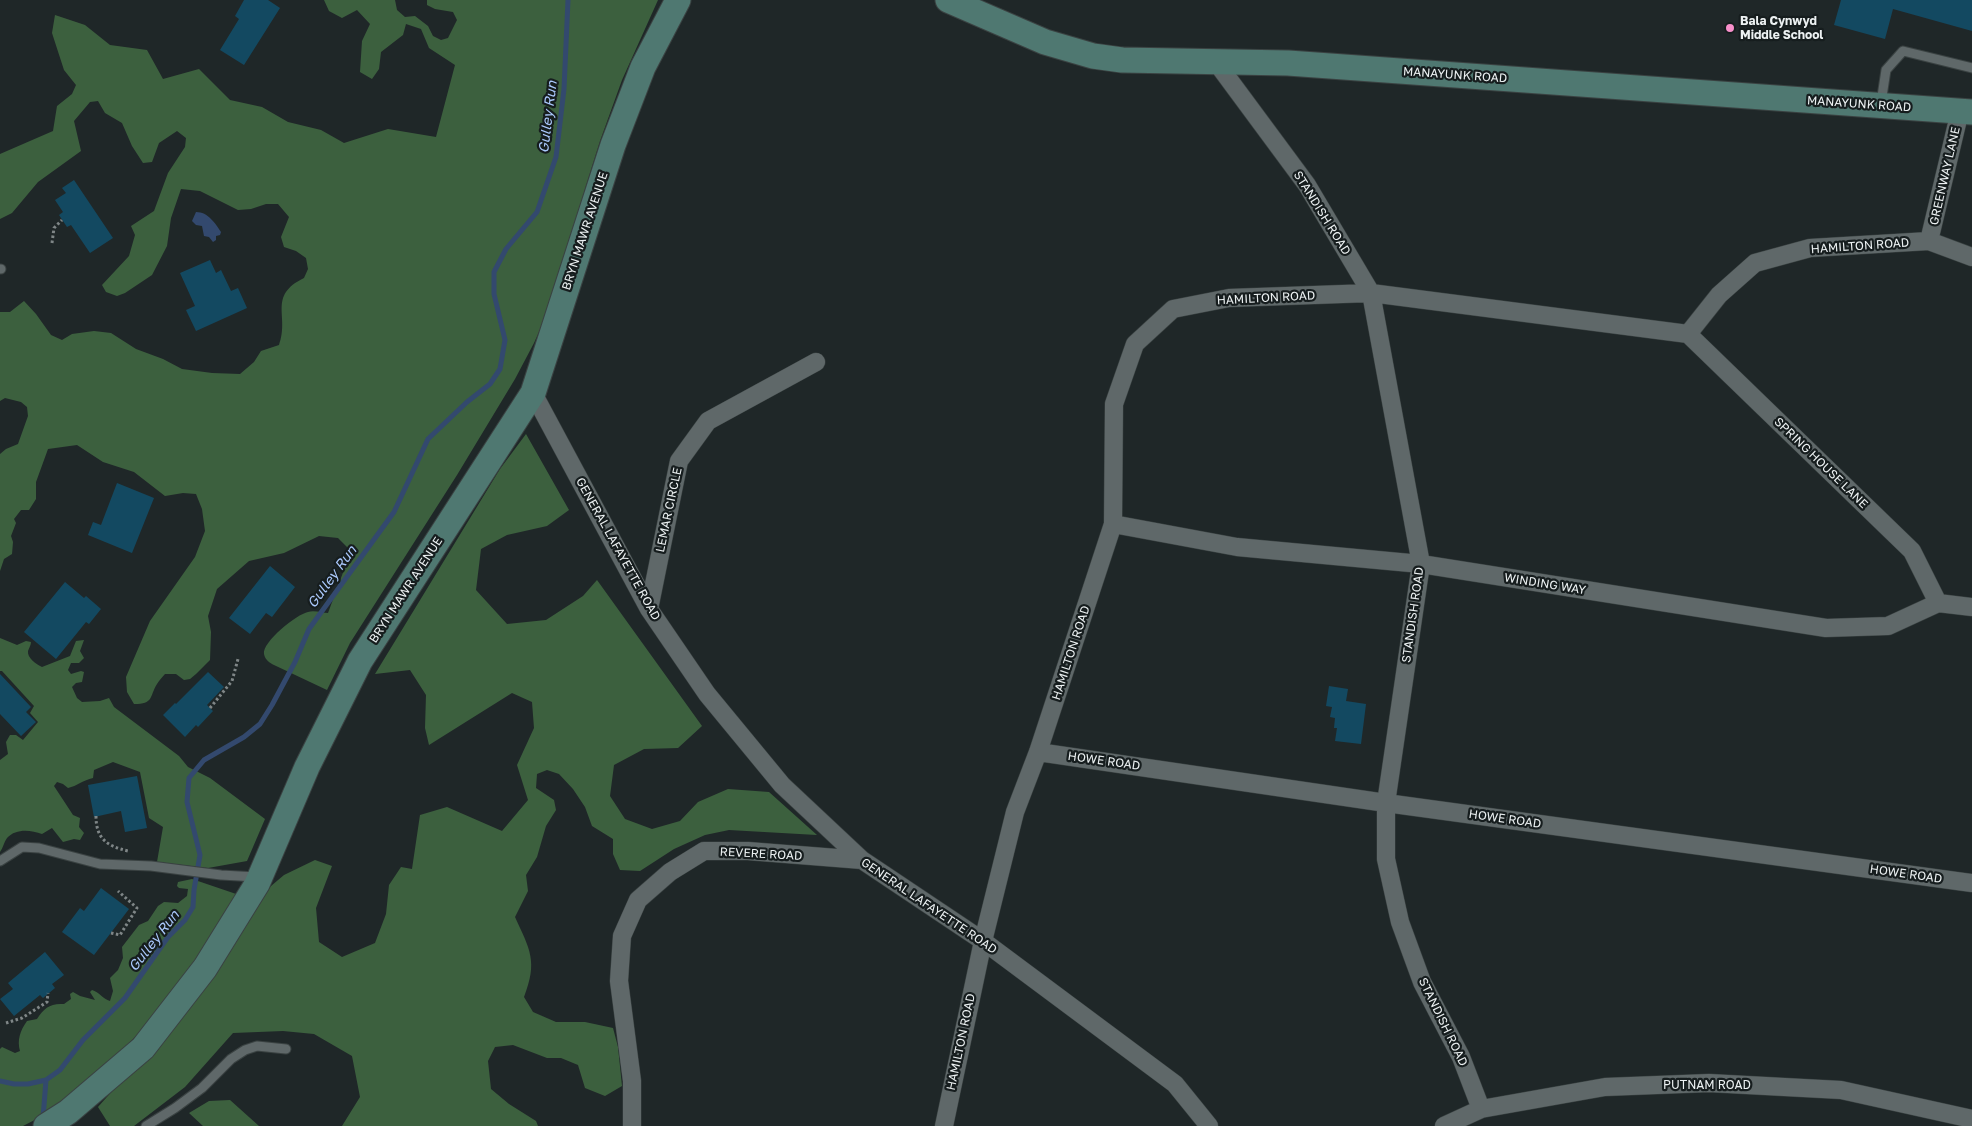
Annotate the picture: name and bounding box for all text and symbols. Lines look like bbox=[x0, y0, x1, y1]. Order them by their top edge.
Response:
place label: Bala Cynwyd Middle School bbox=[1740, 14, 1823, 42]
marker: Bala Cynwyd Middle School bbox=[1724, 22, 1736, 34]
street label: MANAYUNK ROAD bbox=[1402, 64, 1508, 86]
water label: Gulley Run bbox=[535, 80, 561, 154]
street label: MANAYUNK ROAD bbox=[1806, 93, 1912, 115]
street label: GREENWAY LANE bbox=[1927, 125, 1963, 227]
street label: STANDISH ROAD bbox=[1290, 168, 1354, 258]
street label: BRYN MAWR AVENUE bbox=[559, 170, 611, 292]
street label: HAMILTON ROAD bbox=[1810, 235, 1910, 257]
street label: HAMILTON ROAD bbox=[1216, 288, 1316, 308]
street label: SPRING HOUSE LANE bbox=[1771, 415, 1871, 511]
street label: LEMAR CIRCLE bbox=[653, 466, 685, 554]
street label: GENERAL LAFAYETTE ROAD bbox=[573, 475, 663, 623]
street label: BRYN MAWR AVENUE bbox=[366, 534, 446, 646]
water label: Gulley Run bbox=[304, 543, 360, 611]
street label: STANDISH ROAD bbox=[1399, 566, 1427, 664]
street label: WINDING WAY bbox=[1503, 570, 1587, 598]
street label: HAMILTON ROAD bbox=[1049, 604, 1093, 702]
street label: HOWE ROAD bbox=[1067, 749, 1141, 773]
street label: HOWE ROAD bbox=[1468, 807, 1542, 831]
street label: REVERE ROAD bbox=[719, 845, 803, 863]
street label: GENERAL LAFAYETTE ROAD bbox=[858, 855, 1000, 957]
street label: HOWE ROAD bbox=[1869, 862, 1943, 886]
water label: Gulley Run bbox=[125, 907, 183, 975]
street label: STANDISH ROAD bbox=[1415, 976, 1471, 1068]
street label: HAMILTON ROAD bbox=[944, 992, 978, 1092]
street label: PUTNAM ROAD bbox=[1663, 1078, 1751, 1092]

